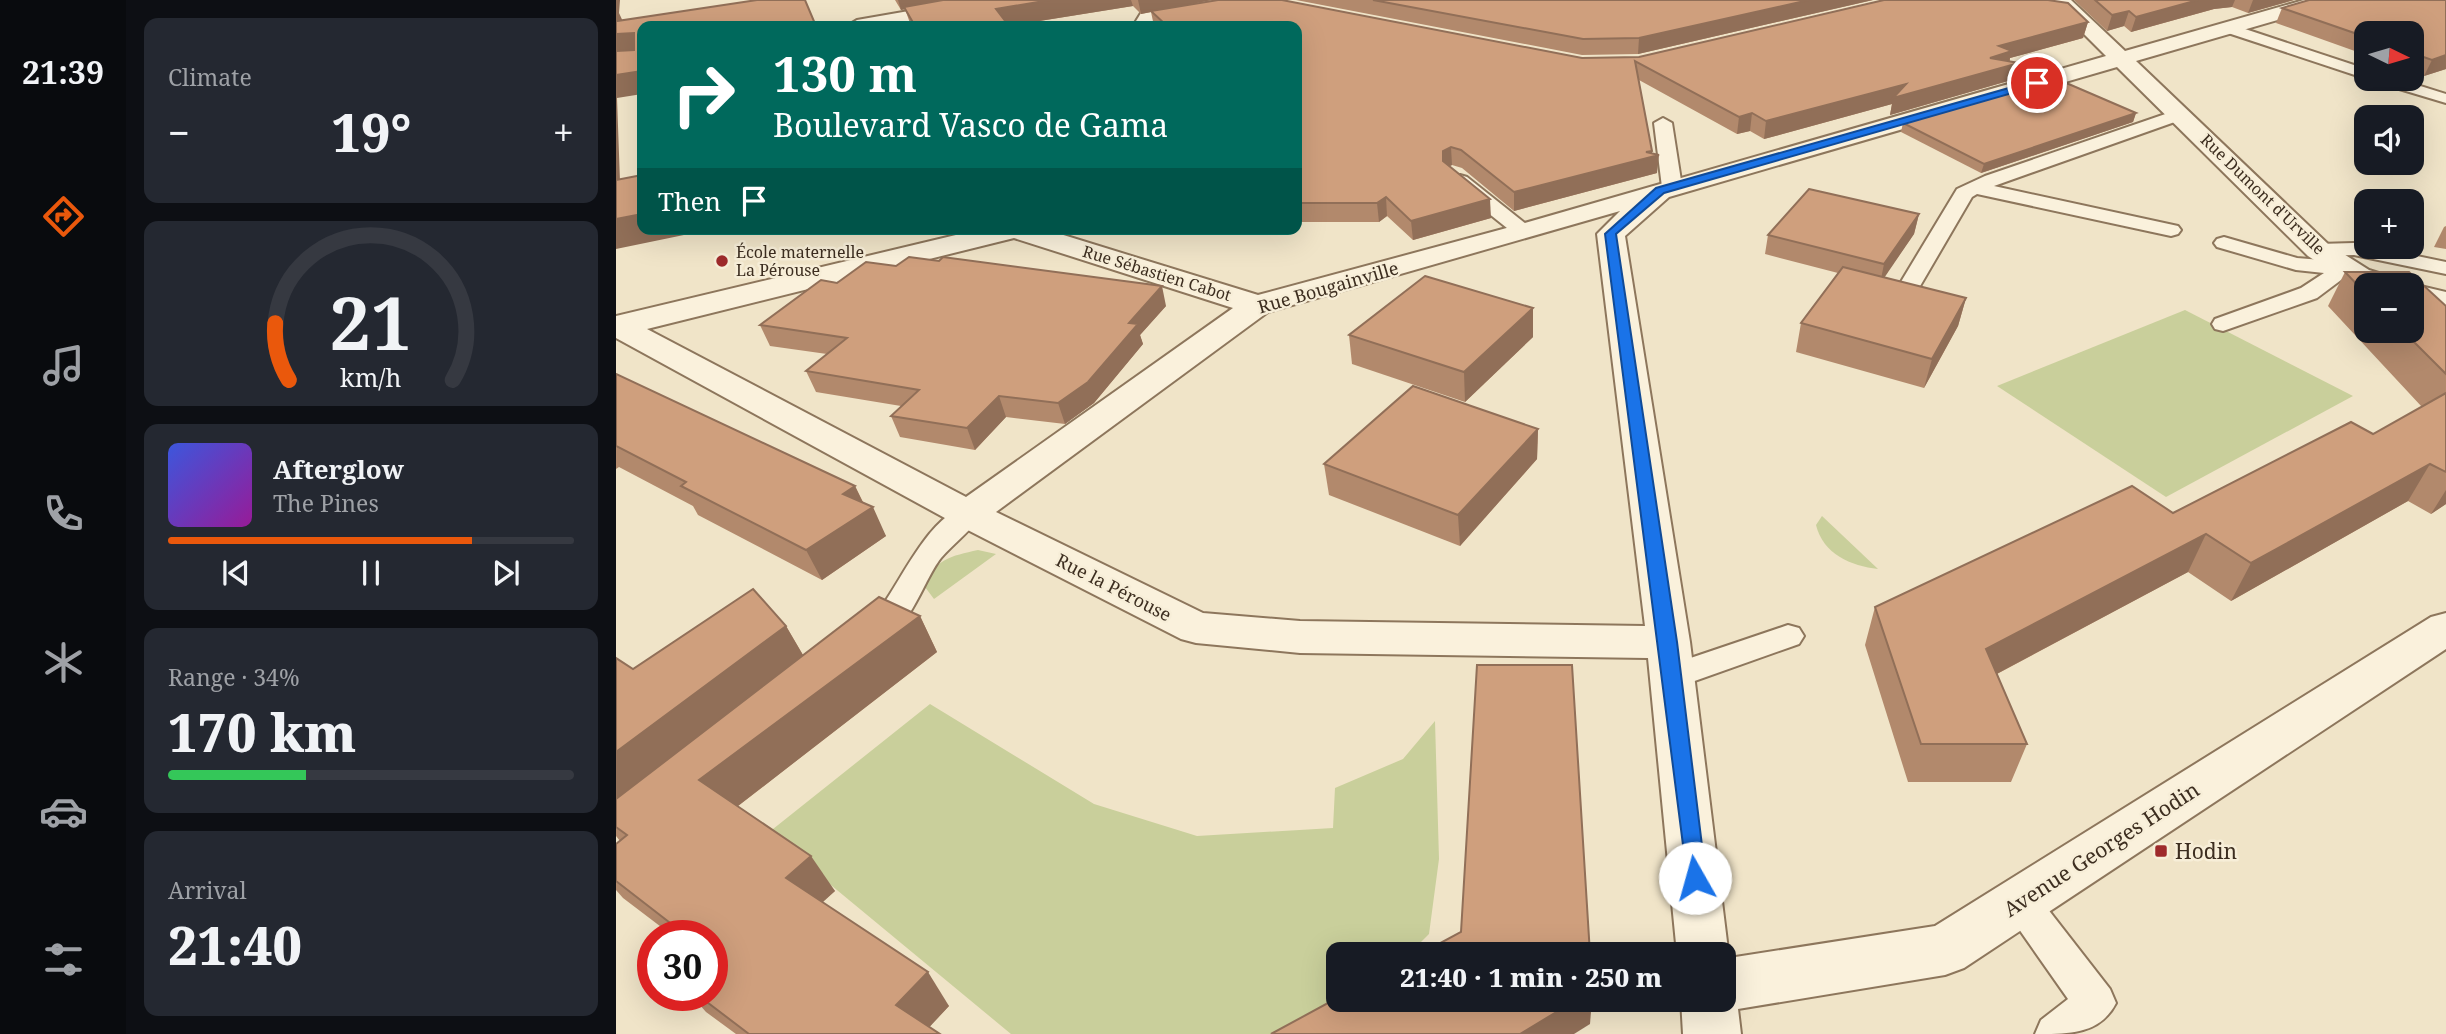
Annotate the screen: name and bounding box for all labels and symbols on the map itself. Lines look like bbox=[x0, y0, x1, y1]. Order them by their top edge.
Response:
north arrow bbox=[2354, 21, 2424, 91]
pin bbox=[2007, 53, 2067, 113]
street label: Rue Dumont d'Urville bbox=[2196, 129, 2330, 259]
street label: Rue Sébastien Cabot bbox=[1080, 240, 1234, 306]
place label: École maternelle La Pérouse bbox=[736, 241, 864, 281]
marker: École maternelle La Pérouse bbox=[714, 253, 730, 269]
street label: Rue Bougainville bbox=[1255, 255, 1401, 319]
street label: Rue la Pérouse bbox=[1052, 548, 1176, 626]
street label: Avenue Georges Hodin bbox=[1998, 775, 2204, 923]
place label: Hodin bbox=[2175, 837, 2237, 865]
position arrow bbox=[1658, 841, 1732, 915]
marker: Hodin bbox=[2153, 843, 2169, 859]
speed limit sign: 30 bbox=[637, 920, 728, 1011]

